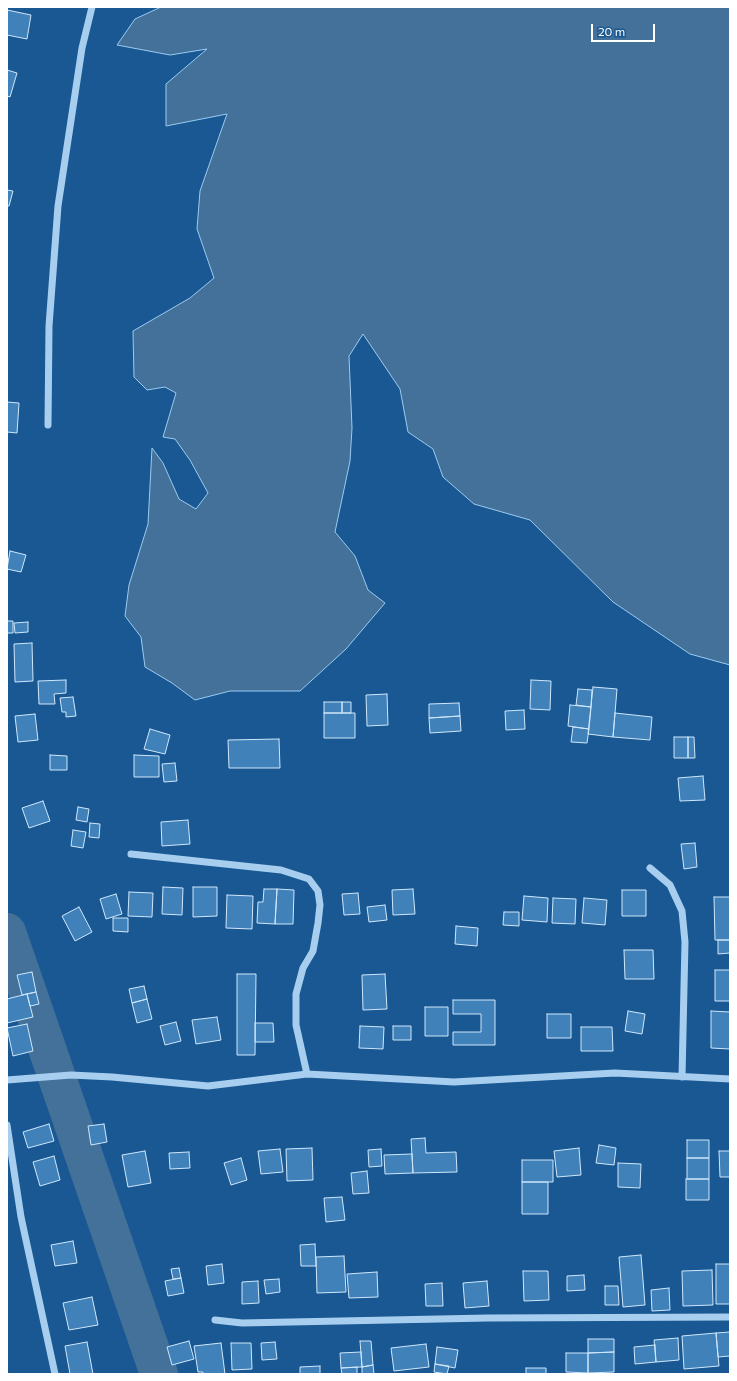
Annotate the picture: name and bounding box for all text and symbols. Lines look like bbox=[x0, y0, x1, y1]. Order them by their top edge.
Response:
scale bar bbox=[593, 16, 657, 42]
text: 20 m bbox=[598, 24, 625, 38]

